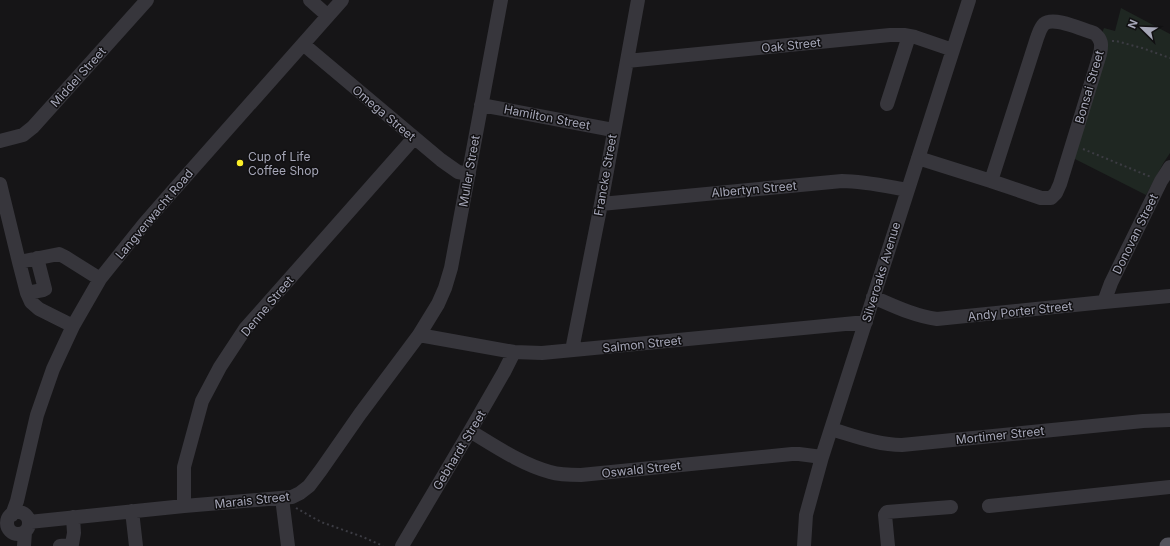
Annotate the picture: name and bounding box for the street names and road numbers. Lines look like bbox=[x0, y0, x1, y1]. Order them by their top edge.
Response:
street label: Oak Street bbox=[761, 34, 822, 56]
street label: Middel Street bbox=[47, 44, 109, 110]
street label: Bonsai Street bbox=[1071, 49, 1107, 125]
street label: Omega Street bbox=[349, 82, 419, 144]
street label: Hamilton Street bbox=[503, 101, 591, 133]
street label: Francke Street bbox=[590, 133, 620, 217]
street label: Muller Street bbox=[455, 134, 483, 208]
street label: Langverwacht Road bbox=[112, 166, 196, 262]
street label: Albertyn Street bbox=[711, 178, 797, 200]
street label: Donovan Street bbox=[1109, 191, 1161, 277]
street label: Silveroaks Avenue bbox=[859, 220, 903, 324]
street label: Denne Street bbox=[237, 273, 297, 339]
street label: Andy Porter Street bbox=[967, 298, 1073, 324]
street label: Salmon Street bbox=[602, 332, 682, 356]
street label: Gebhardt Street bbox=[429, 407, 489, 492]
street label: Mortimer Street bbox=[955, 423, 1045, 447]
street label: Oswald Street bbox=[601, 457, 681, 481]
street label: Marais Street bbox=[214, 489, 290, 511]

